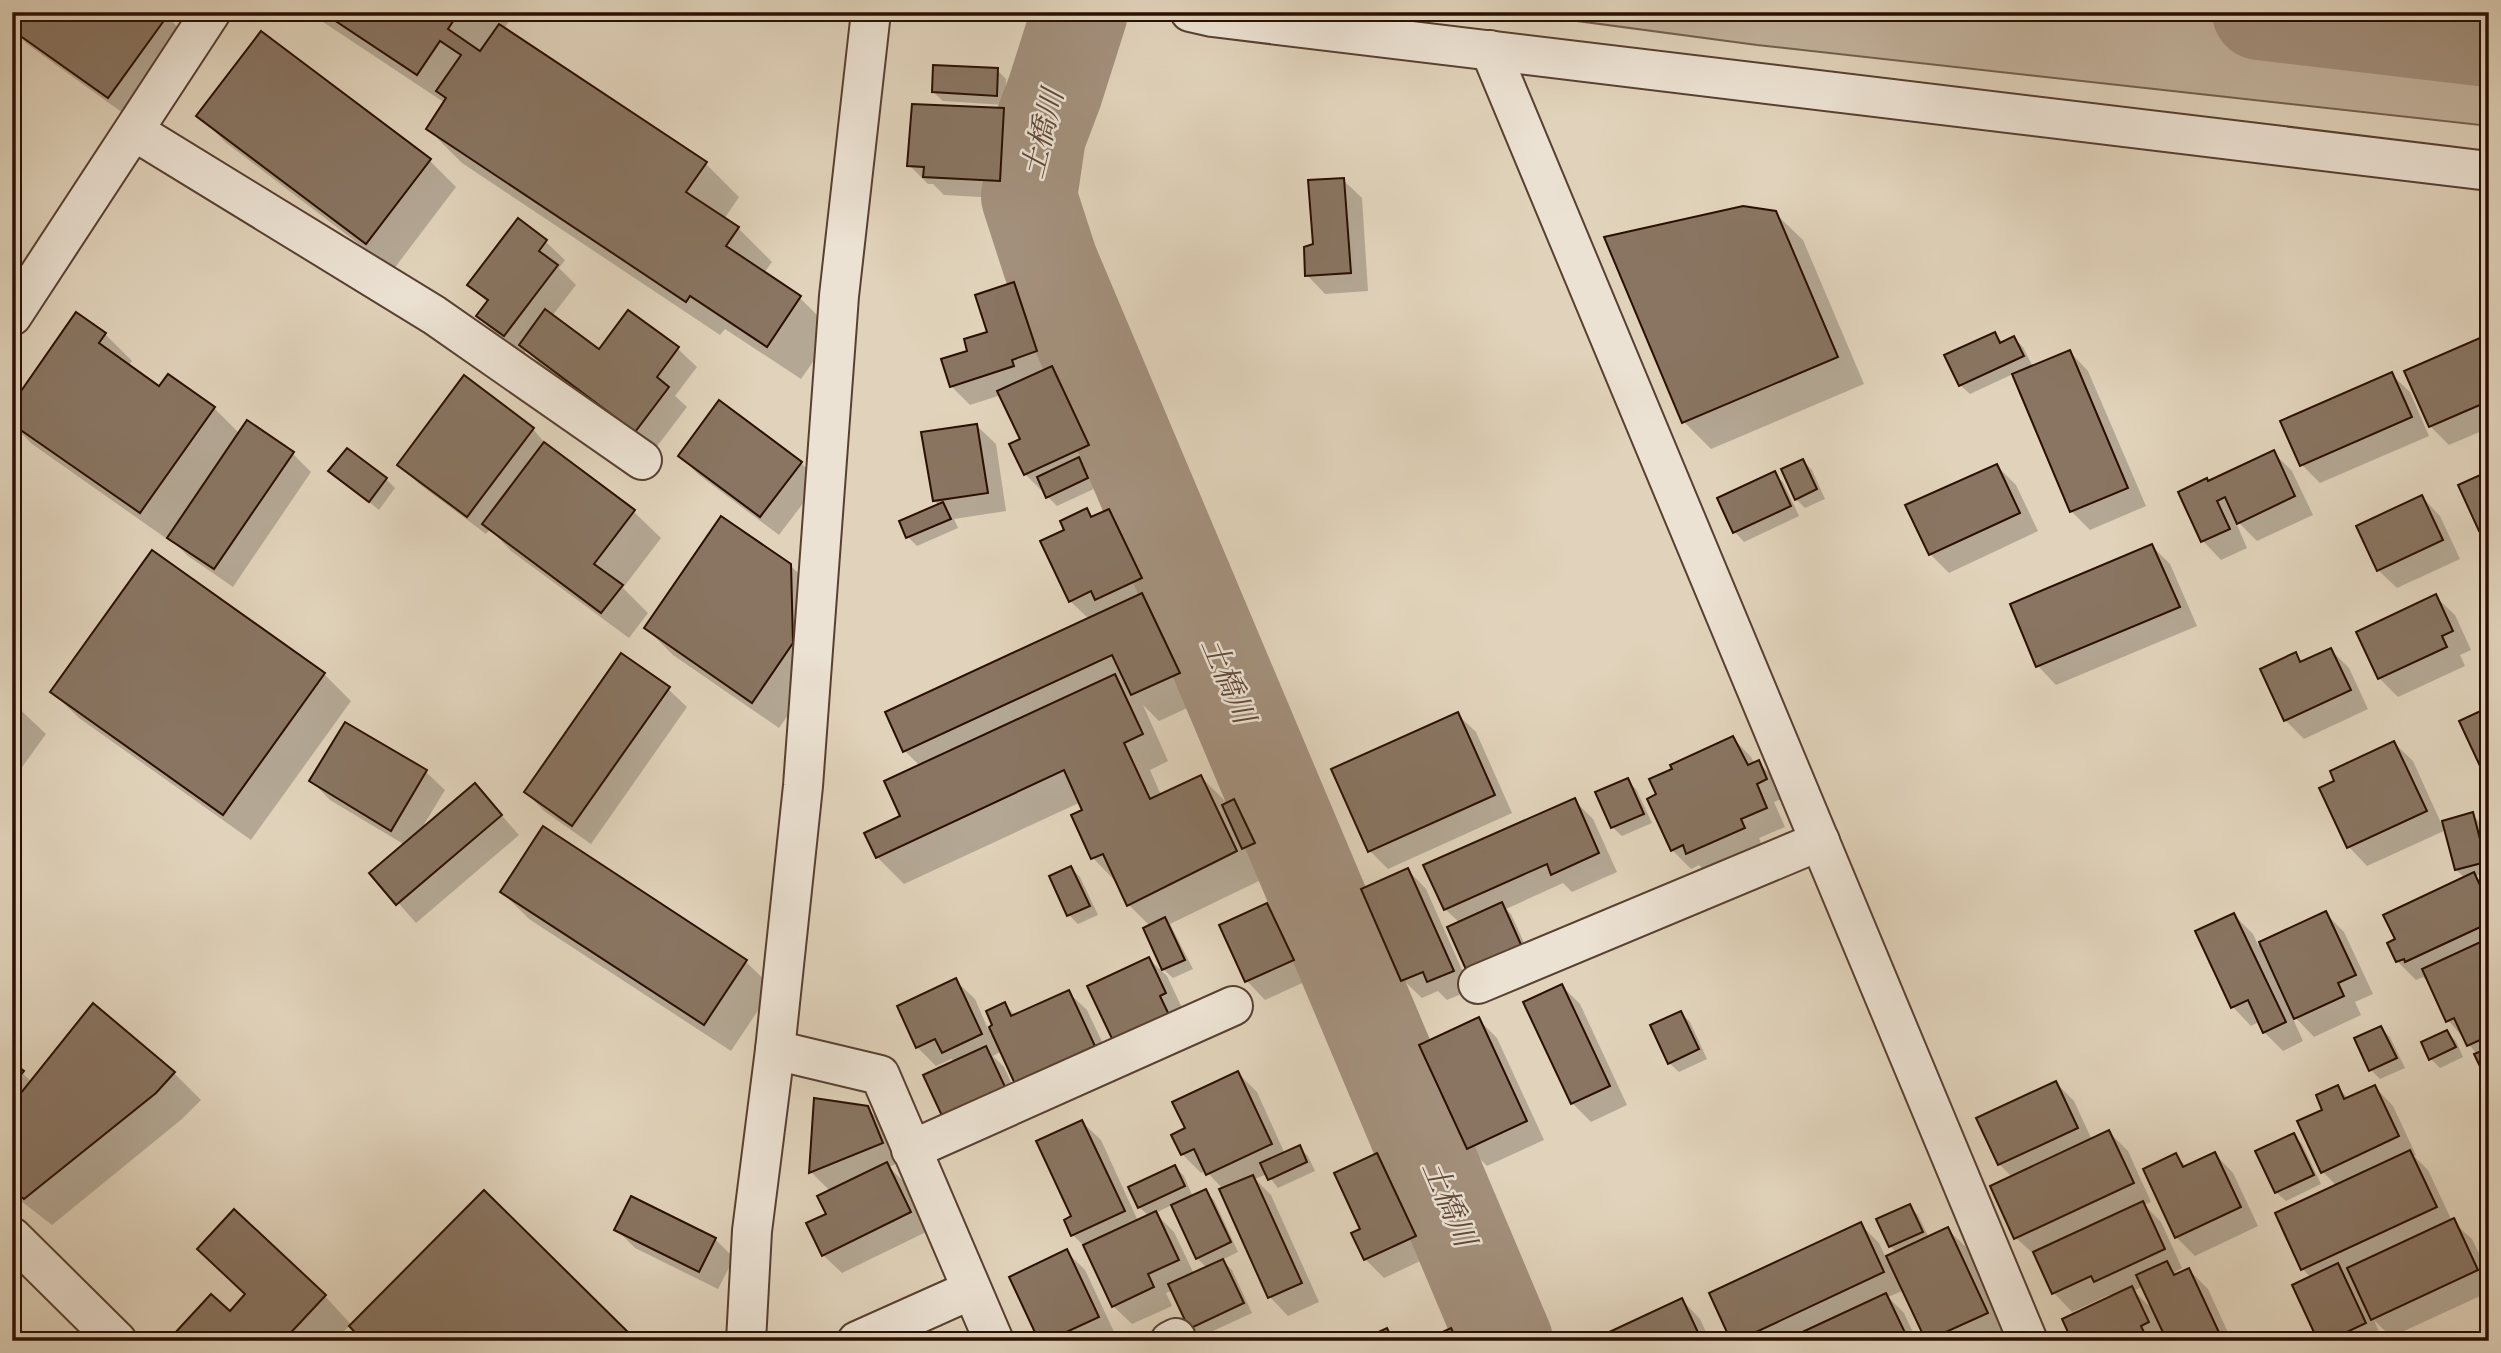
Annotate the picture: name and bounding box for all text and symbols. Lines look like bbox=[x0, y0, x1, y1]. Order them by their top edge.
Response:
water label: 土橋川 bbox=[1015, 83, 1074, 182]
water label: 土橋川 bbox=[1192, 632, 1263, 732]
water label: 土橋川 bbox=[1413, 1155, 1484, 1255]

